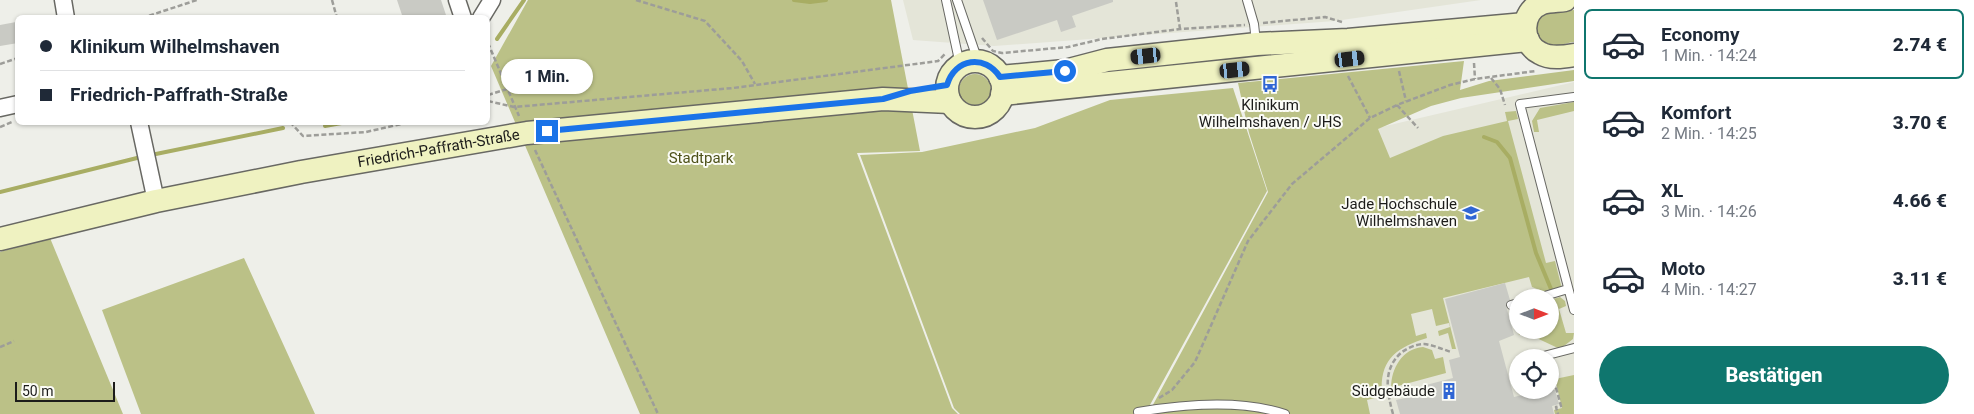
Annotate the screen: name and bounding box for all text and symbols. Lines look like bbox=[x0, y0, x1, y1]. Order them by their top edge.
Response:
icon: car bbox=[1601, 22, 1646, 67]
text: Economy bbox=[1661, 23, 1740, 46]
text: 2.74 € bbox=[1893, 33, 1947, 56]
text: Klinikum Wilhelmshaven bbox=[70, 35, 280, 58]
text: 1 Min. · 14:24 bbox=[1661, 46, 1757, 65]
car bbox=[1130, 47, 1161, 65]
car bbox=[1334, 50, 1365, 68]
callout: 1 Min. bbox=[501, 58, 593, 94]
route start bbox=[1054, 60, 1076, 82]
car bbox=[1219, 61, 1250, 79]
text: 1 Min. bbox=[524, 67, 570, 86]
bus stop icon: Klinikum Wilhelmshaven / JHS bbox=[1260, 74, 1280, 94]
text: Friedrich-Paffrath-Straße bbox=[70, 83, 288, 106]
place label: Klinikum Wilhelmshaven / JHS bbox=[1199, 96, 1341, 131]
icon: car bbox=[1601, 100, 1646, 145]
text: Komfort bbox=[1661, 101, 1731, 124]
text: 3.70 € bbox=[1893, 111, 1947, 134]
route end bbox=[536, 120, 558, 142]
text: 2 Min. · 14:25 bbox=[1661, 124, 1757, 143]
street label: Friedrich-Paffrath-Straße bbox=[356, 125, 521, 171]
park label: Stadtpark bbox=[669, 149, 734, 167]
icon: car bbox=[1601, 178, 1646, 223]
text: XL bbox=[1661, 179, 1683, 202]
text: 4.66 € bbox=[1893, 189, 1947, 212]
place label: Jade Hochschule Wilhelmshaven bbox=[1341, 195, 1457, 230]
text: 3 Min. · 14:26 bbox=[1661, 202, 1757, 221]
school or university icon: Jade Hochschule Wilhelmshaven bbox=[1461, 203, 1481, 223]
icon: car bbox=[1601, 256, 1646, 301]
text: Moto bbox=[1661, 257, 1705, 280]
text: 3.11 € bbox=[1893, 267, 1947, 290]
text: 4 Min. · 14:27 bbox=[1661, 280, 1757, 299]
north arrow bbox=[1509, 289, 1559, 339]
map controls bbox=[1509, 289, 1559, 399]
button: Bestätigen bbox=[1599, 346, 1949, 404]
button: locate bbox=[1509, 349, 1559, 399]
scale bar bbox=[15, 379, 115, 402]
building icon: Südgebäude bbox=[1439, 381, 1459, 401]
place label: Südgebäude bbox=[1352, 382, 1435, 400]
text: 50 m bbox=[22, 383, 54, 399]

